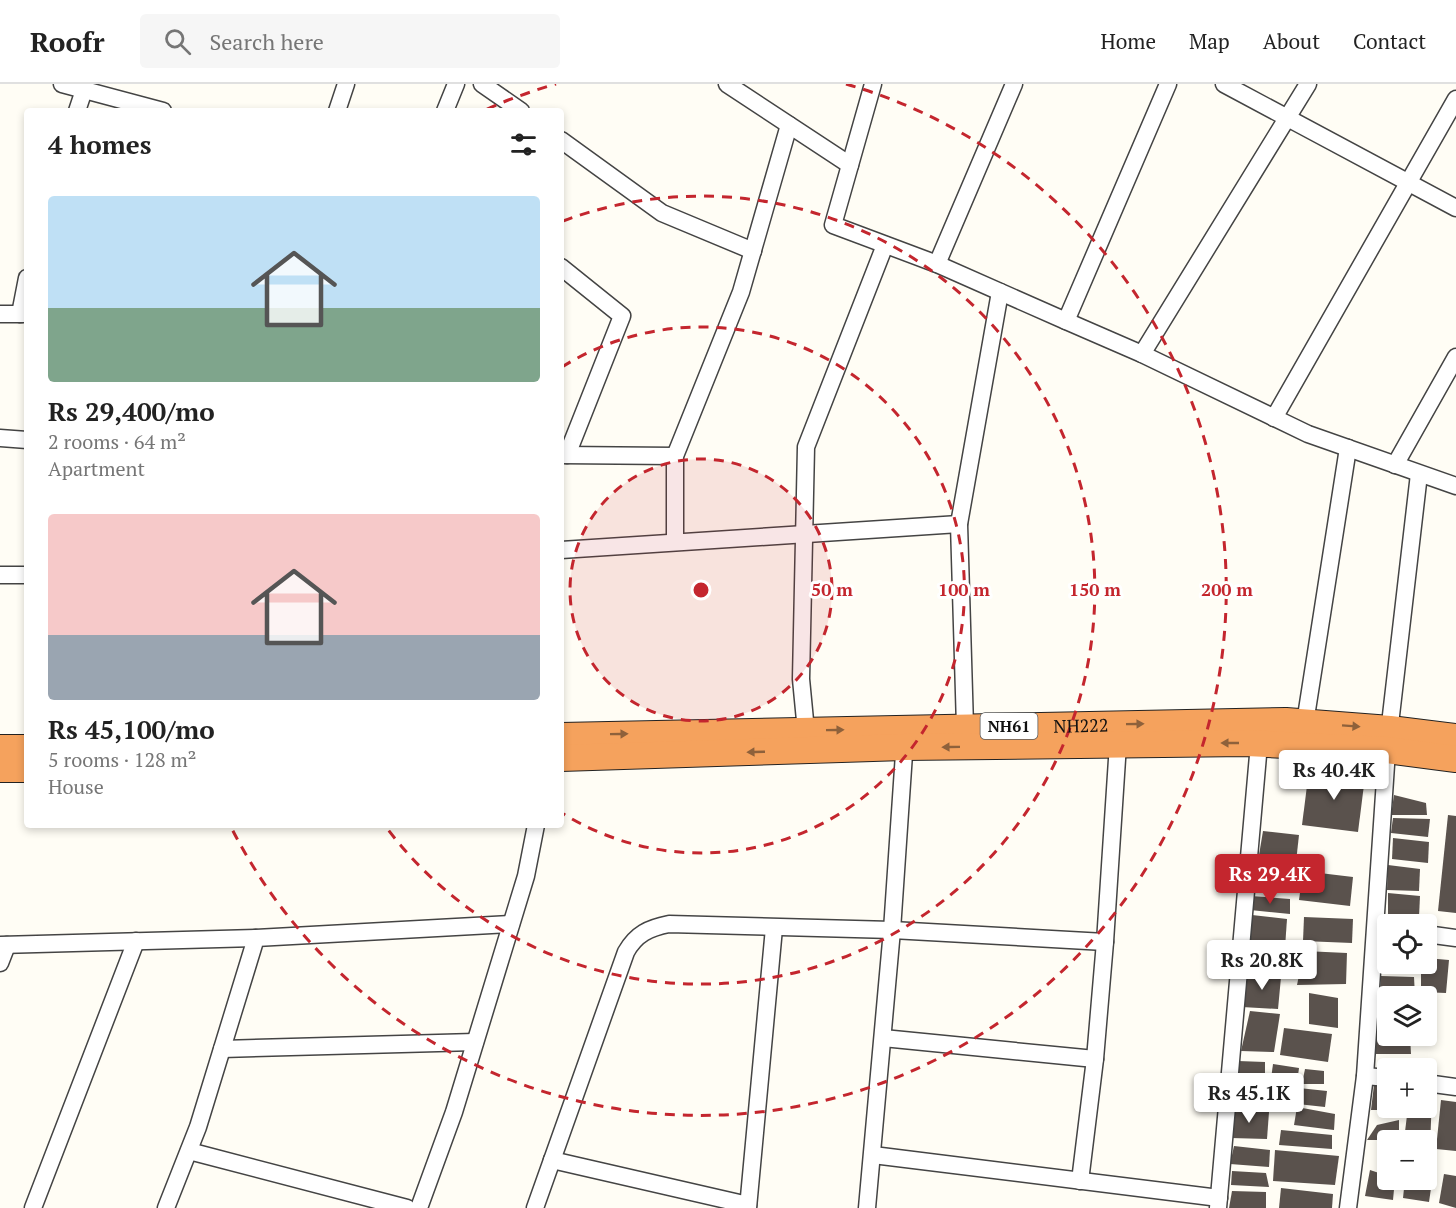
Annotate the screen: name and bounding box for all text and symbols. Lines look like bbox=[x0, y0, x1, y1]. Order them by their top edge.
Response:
search box bbox=[140, 14, 560, 68]
text: Roofr bbox=[30, 23, 104, 60]
icon: search bbox=[161, 25, 194, 58]
text: Search here bbox=[209, 27, 324, 56]
text: Home bbox=[1100, 27, 1156, 55]
text: Map bbox=[1189, 27, 1230, 55]
text: About bbox=[1263, 27, 1320, 55]
text: Contact bbox=[1353, 27, 1426, 55]
text: 4 homes bbox=[48, 127, 152, 161]
icon: filters bbox=[507, 128, 540, 161]
icon: home bbox=[240, 235, 348, 343]
text: Rs 29,400/mo bbox=[48, 394, 215, 428]
text: 2 rooms · 64 m² bbox=[48, 428, 186, 455]
text: Apartment bbox=[48, 455, 145, 482]
icon: home bbox=[240, 553, 348, 661]
text: 50 m bbox=[811, 577, 853, 601]
text: 100 m bbox=[938, 577, 990, 601]
text: 150 m bbox=[1069, 577, 1121, 601]
text: 200 m bbox=[1201, 577, 1253, 601]
centre of rings bbox=[691, 580, 711, 600]
text: Rs 45,100/mo bbox=[48, 712, 215, 746]
road number: NH61 bbox=[980, 713, 1038, 739]
street label: NH222 bbox=[1053, 713, 1109, 738]
one-way arrow bbox=[1126, 719, 1145, 729]
one-way arrow bbox=[1342, 722, 1361, 731]
one-way arrow bbox=[826, 725, 845, 735]
one-way arrow bbox=[610, 730, 629, 739]
one-way arrow bbox=[1221, 738, 1240, 748]
one-way arrow bbox=[942, 742, 961, 751]
text: 5 rooms · 128 m² bbox=[48, 746, 196, 773]
one-way arrow bbox=[747, 747, 766, 757]
pin: Rs 40.4K bbox=[1272, 750, 1396, 801]
text: Rs 40.4K bbox=[1293, 756, 1375, 783]
text: House bbox=[48, 773, 104, 800]
pin: Rs 29.4K bbox=[1208, 854, 1332, 905]
text: Rs 29.4K bbox=[1229, 860, 1311, 887]
map controls bbox=[1377, 914, 1437, 1190]
button: locate bbox=[1377, 914, 1437, 974]
pin: Rs 20.8K bbox=[1200, 940, 1324, 991]
text: Rs 20.8K bbox=[1221, 946, 1303, 973]
button: layers bbox=[1377, 986, 1437, 1046]
button: + bbox=[1377, 1058, 1437, 1118]
pin: Rs 45.1K bbox=[1187, 1073, 1311, 1124]
text: Rs 45.1K bbox=[1208, 1079, 1290, 1106]
button: − bbox=[1377, 1130, 1437, 1190]

